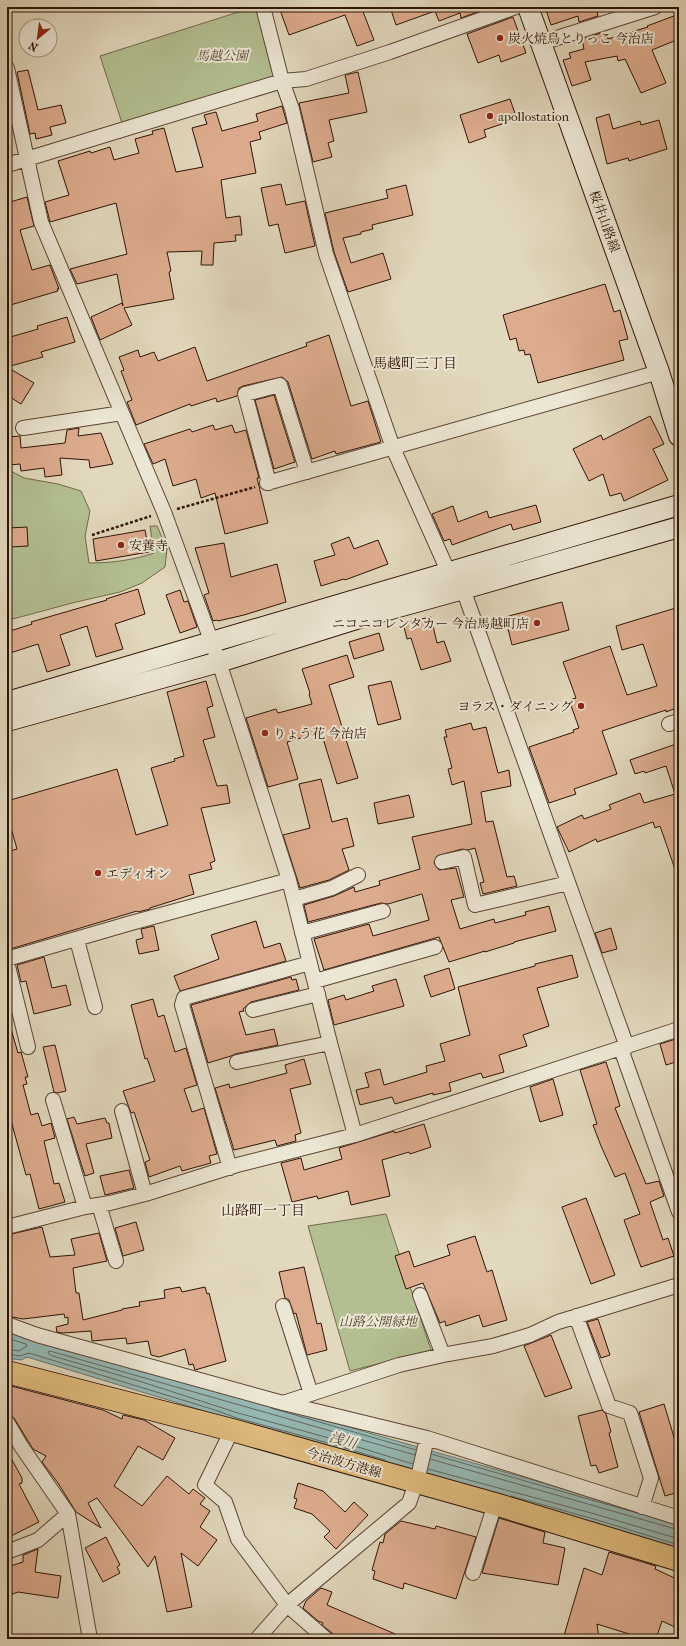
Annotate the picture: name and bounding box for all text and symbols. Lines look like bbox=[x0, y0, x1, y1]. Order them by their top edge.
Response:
north arrow bbox=[18, 18, 58, 58]
place label: 炭火焼鳥とりっこ 今治店 bbox=[508, 31, 654, 46]
marker: 炭火焼鳥とりっこ 今治店 bbox=[495, 33, 505, 43]
text: N bbox=[26, 38, 40, 54]
park label: 馬越公園 bbox=[196, 48, 250, 63]
place label: apollostation bbox=[498, 109, 570, 124]
marker: apollostation bbox=[485, 111, 495, 121]
street label: 桜井山路線 bbox=[586, 188, 623, 254]
district label: 馬越町三丁目 bbox=[373, 355, 457, 372]
place label: 安養寺 bbox=[129, 538, 168, 553]
marker: 安養寺 bbox=[116, 540, 126, 550]
place label: ニコニコレンタカー 今治馬越町店 bbox=[332, 616, 529, 631]
marker: ニコニコレンタカー 今治馬越町店 bbox=[532, 618, 542, 628]
place label: ヨラス・ダイニング bbox=[457, 699, 573, 714]
marker: ヨラス・ダイニング bbox=[576, 701, 586, 711]
place label: りょう花 今治店 bbox=[273, 726, 367, 741]
marker: りょう花 今治店 bbox=[260, 728, 270, 738]
place label: エディオン bbox=[106, 866, 170, 881]
marker: エディオン bbox=[93, 868, 103, 878]
district label: 山路町一丁目 bbox=[221, 1202, 305, 1219]
park label: 山路公開緑地 bbox=[339, 1314, 419, 1329]
water label: 浅川 bbox=[327, 1428, 361, 1453]
street label: 今治波方港線 bbox=[304, 1445, 383, 1480]

